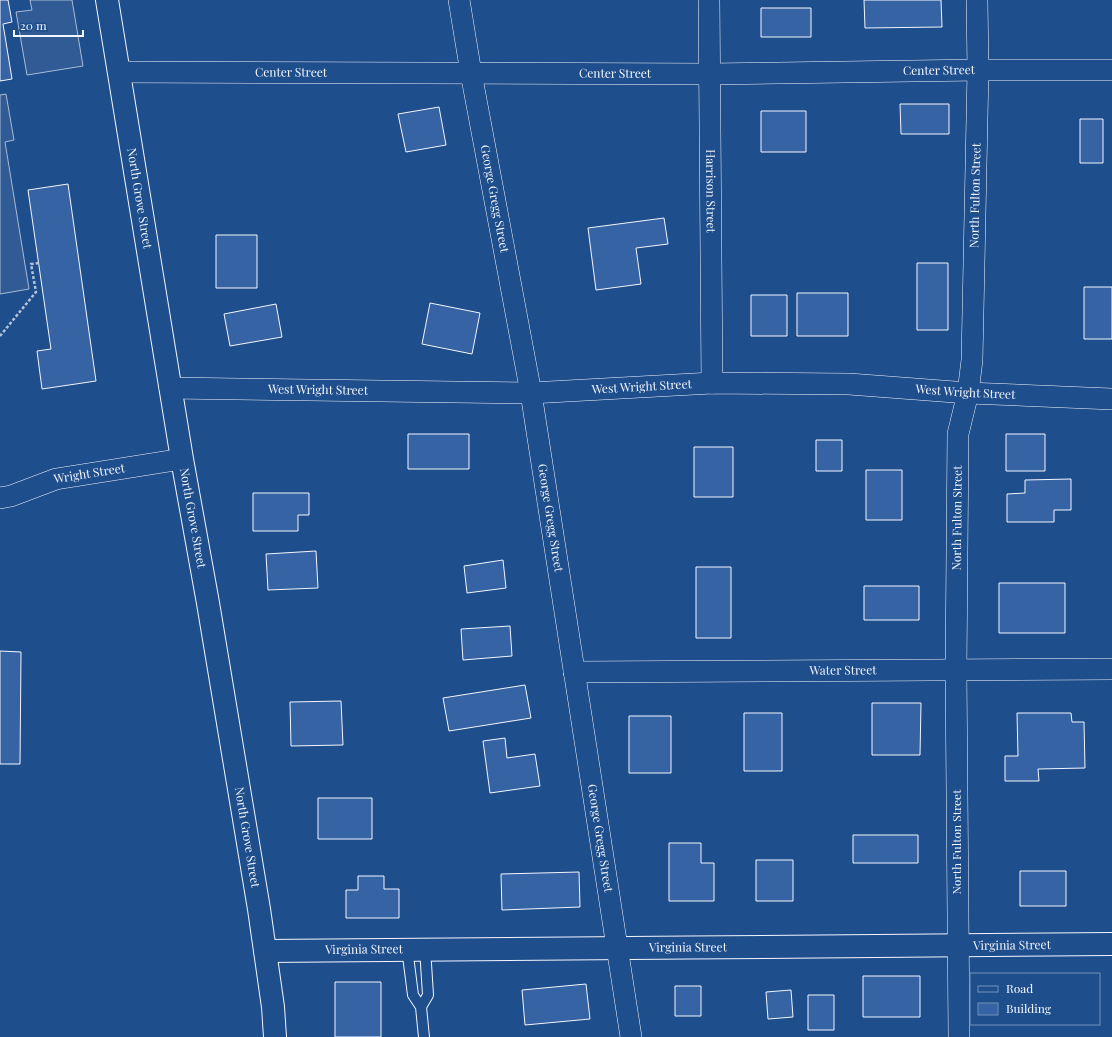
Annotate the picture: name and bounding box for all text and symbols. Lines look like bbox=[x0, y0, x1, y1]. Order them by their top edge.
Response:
scale bar bbox=[14, 12, 83, 38]
text: 20 m bbox=[20, 17, 47, 33]
street label: Center Street bbox=[903, 61, 976, 78]
street label: Center Street bbox=[255, 63, 328, 80]
street label: Center Street bbox=[579, 65, 652, 81]
street label: North Fulton Street bbox=[965, 142, 984, 248]
street label: George Gregg Street bbox=[478, 143, 514, 255]
street label: North Grove Street bbox=[124, 147, 157, 250]
street label: Harrison Street bbox=[703, 149, 720, 234]
street label: West Wright Street bbox=[590, 375, 693, 397]
street label: West Wright Street bbox=[267, 380, 369, 398]
street label: West Wright Street bbox=[914, 380, 1016, 402]
street label: Wright Street bbox=[51, 459, 127, 486]
street label: George Gregg Street bbox=[535, 463, 568, 574]
street label: North Fulton Street bbox=[948, 465, 965, 571]
street label: North Grove Street bbox=[177, 466, 211, 570]
street label: Water Street bbox=[808, 661, 877, 678]
street label: George Gregg Street bbox=[585, 783, 618, 894]
street label: North Grove Street bbox=[232, 786, 264, 889]
street label: North Fulton Street bbox=[948, 789, 964, 894]
street label: Virginia Street bbox=[972, 936, 1052, 953]
street label: Virginia Street bbox=[648, 938, 728, 955]
street label: Virginia Street bbox=[324, 940, 404, 957]
legend bbox=[970, 973, 1100, 1025]
text: Road bbox=[1006, 980, 1033, 996]
text: Building bbox=[1006, 1000, 1052, 1016]

